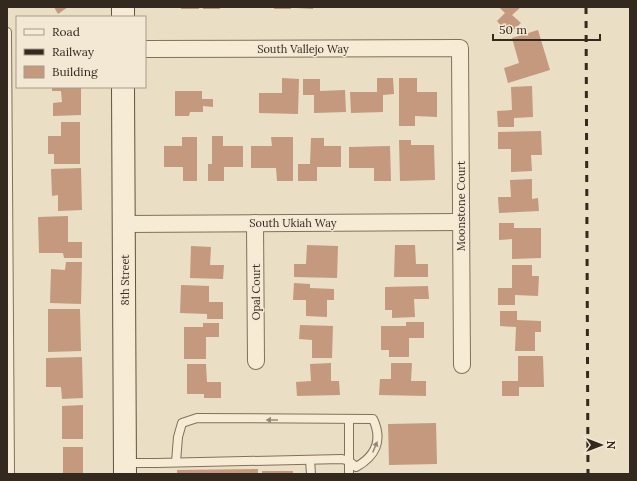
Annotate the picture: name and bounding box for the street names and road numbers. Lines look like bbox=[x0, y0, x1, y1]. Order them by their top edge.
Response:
street label: South Vallejo Way bbox=[257, 42, 349, 56]
street label: Moonstone Court bbox=[454, 160, 468, 251]
street label: South Ukiah Way bbox=[249, 216, 337, 230]
street label: 8th Street bbox=[118, 254, 132, 306]
street label: Opal Court bbox=[249, 263, 263, 320]

